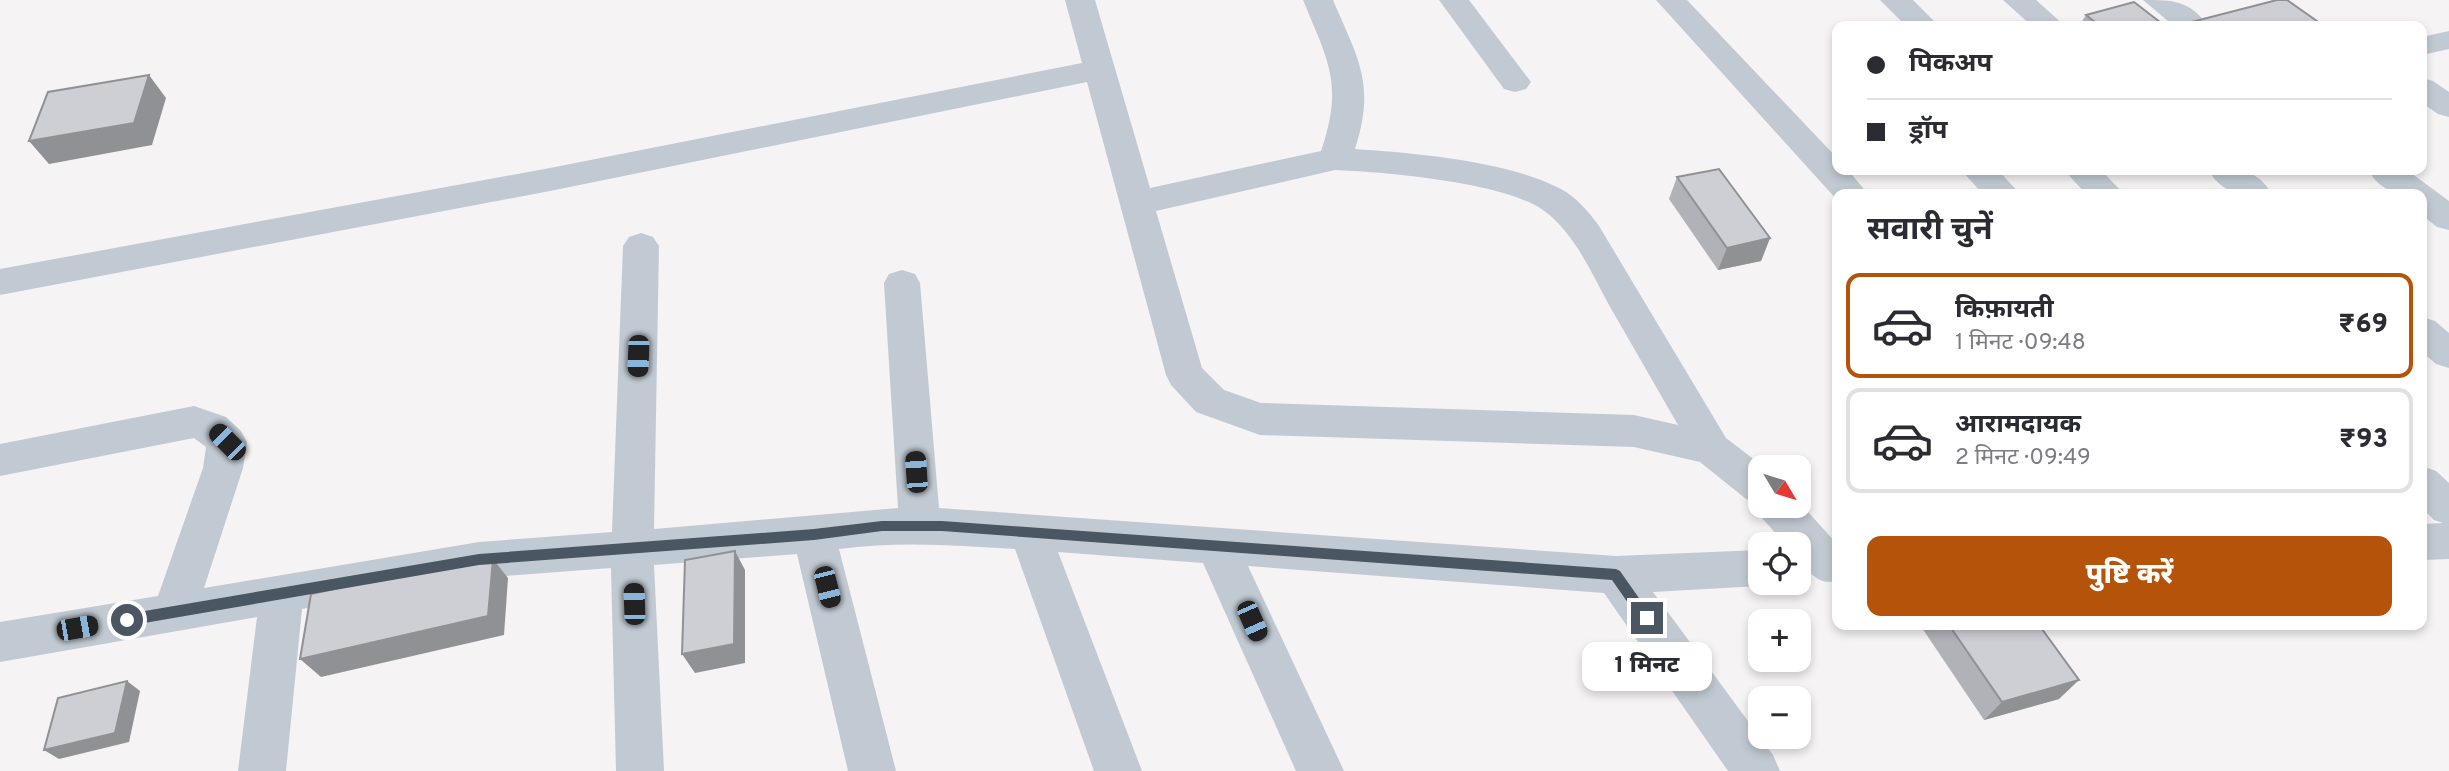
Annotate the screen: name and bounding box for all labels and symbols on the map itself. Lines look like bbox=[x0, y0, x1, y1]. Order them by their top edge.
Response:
car bbox=[627, 335, 650, 377]
car bbox=[205, 420, 250, 464]
car bbox=[905, 450, 928, 494]
north arrow bbox=[1748, 455, 1811, 518]
car bbox=[812, 564, 843, 610]
car bbox=[623, 583, 646, 625]
car bbox=[1234, 598, 1271, 644]
route end bbox=[1631, 602, 1663, 634]
route start bbox=[111, 604, 143, 636]
car bbox=[55, 614, 100, 642]
callout: 1 मिनट bbox=[1582, 642, 1712, 692]

